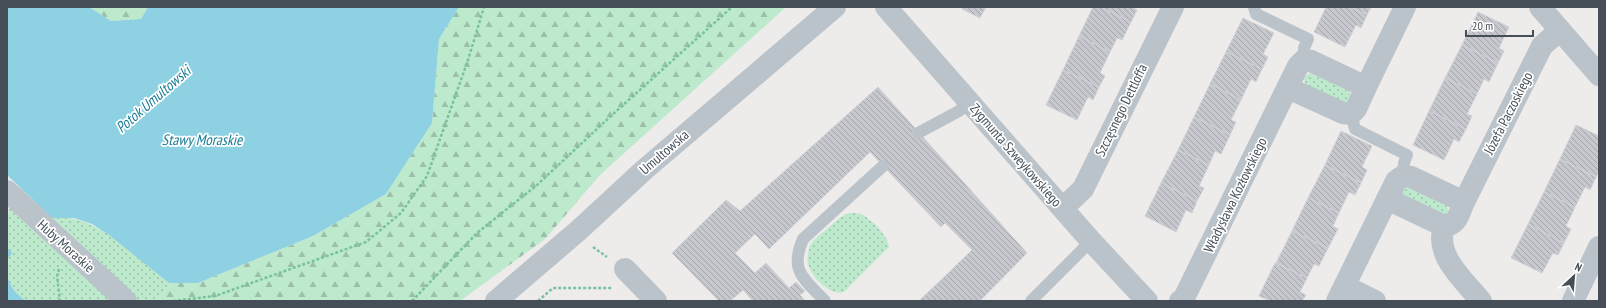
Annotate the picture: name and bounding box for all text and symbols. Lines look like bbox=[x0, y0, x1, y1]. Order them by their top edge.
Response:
scale bar bbox=[1466, 12, 1533, 38]
text: 20 m bbox=[1472, 18, 1493, 33]
water label: Potok Umultowski bbox=[112, 60, 196, 137]
street label: Szczęsnego Dettloffa bbox=[1091, 61, 1151, 159]
street label: Józefa Paczoskiego bbox=[1479, 69, 1537, 158]
street label: Zygmunta Szweykowskiego bbox=[966, 100, 1066, 210]
street label: Umultowska bbox=[636, 126, 692, 178]
water label: Stawy Moraskie bbox=[162, 130, 243, 149]
street label: Władysława Kozłowskiego bbox=[1199, 135, 1271, 255]
street label: Huby Moraskie bbox=[34, 216, 98, 276]
north arrow bbox=[1554, 256, 1594, 296]
text: N bbox=[1573, 259, 1584, 275]

